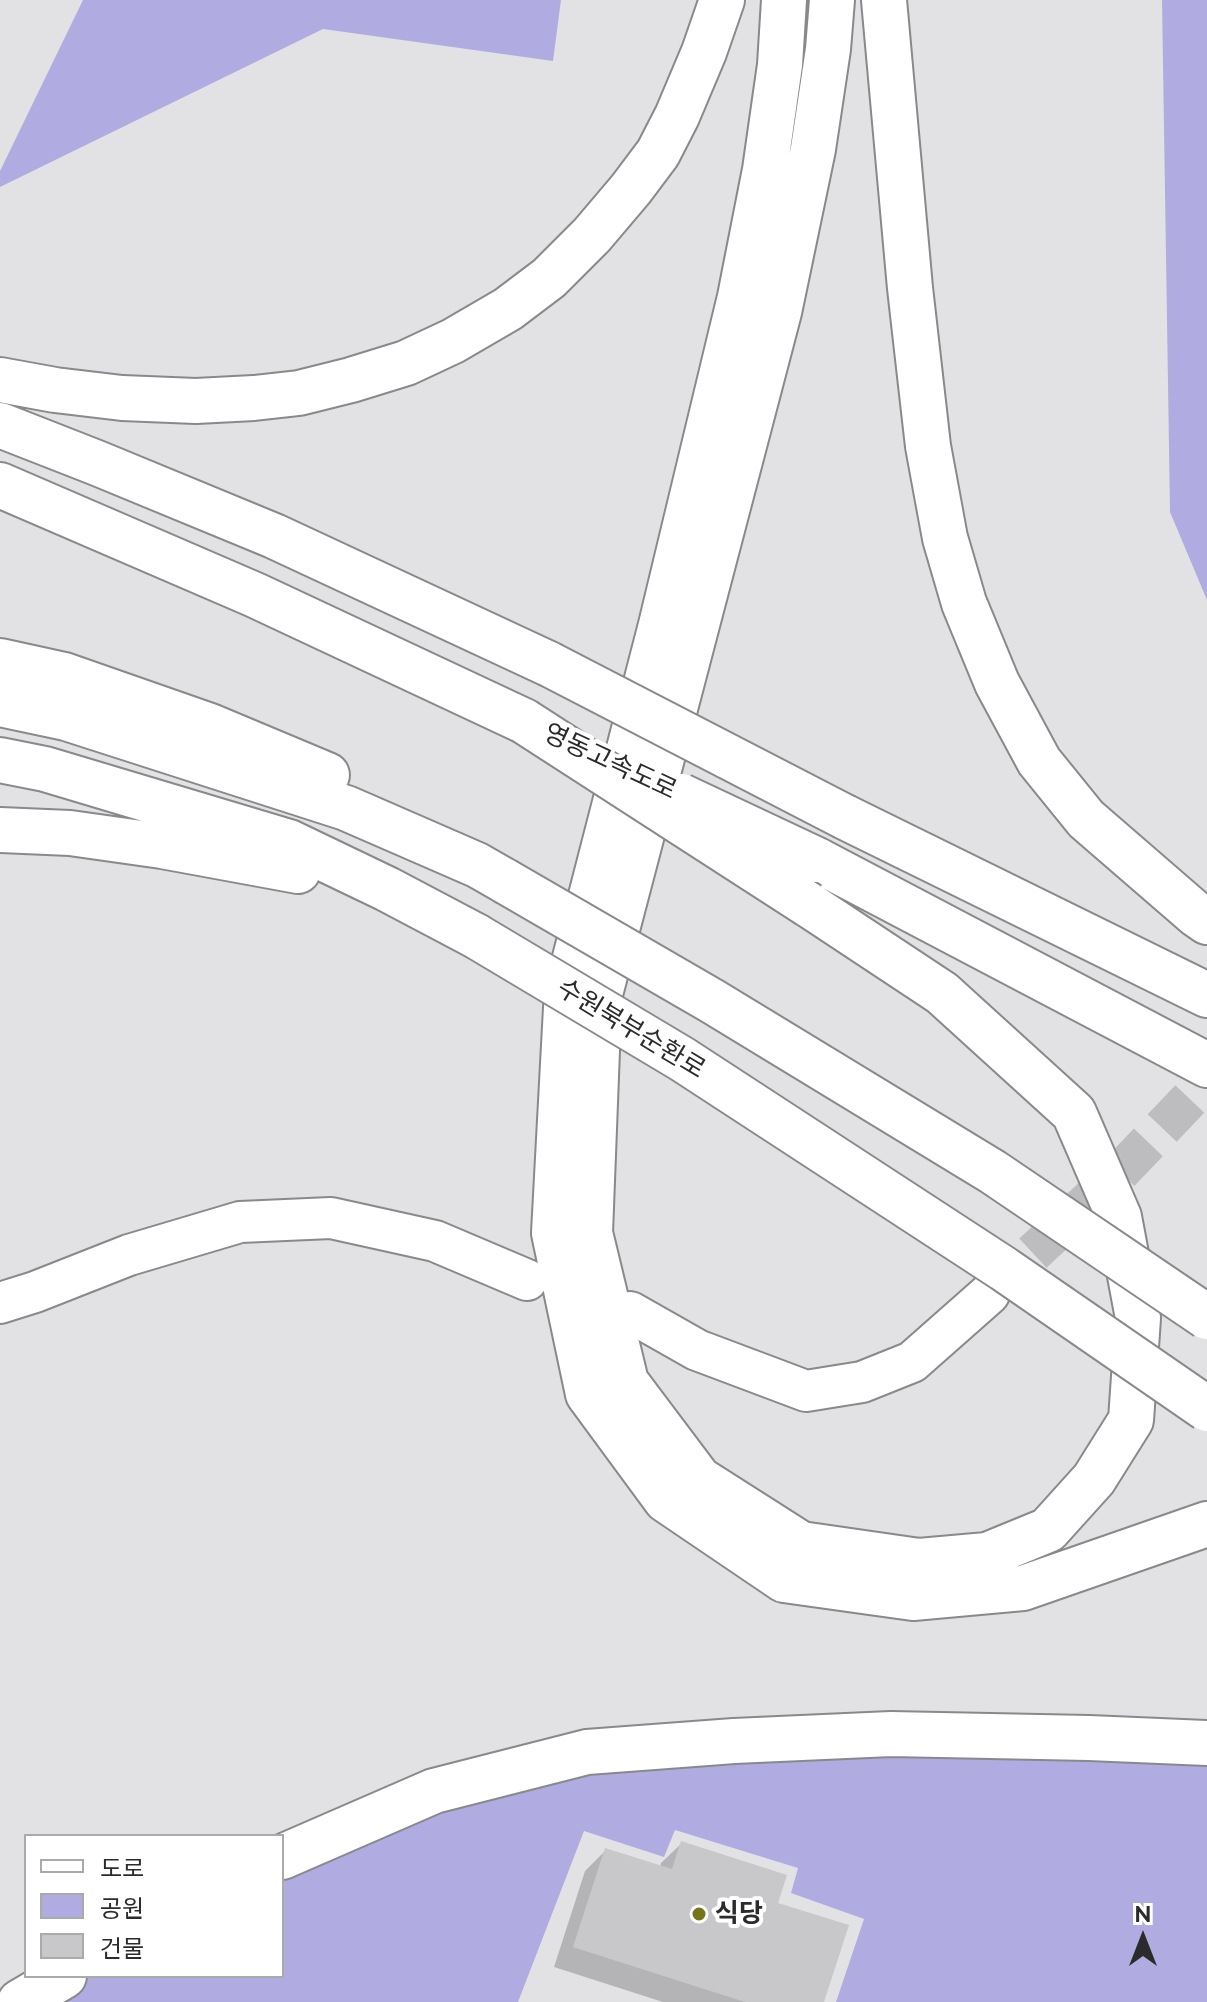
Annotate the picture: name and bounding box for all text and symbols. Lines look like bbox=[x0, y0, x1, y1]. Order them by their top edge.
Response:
street label: 영동고속도로 bbox=[538, 718, 682, 806]
street label: 수원북부순환로 bbox=[551, 973, 711, 1085]
legend bbox=[24, 1834, 284, 1978]
text: 도로 bbox=[100, 1854, 144, 1883]
text: 공원 bbox=[100, 1894, 144, 1923]
place label: 식당 bbox=[715, 1898, 763, 1930]
north arrow bbox=[1103, 1898, 1183, 1978]
text: N bbox=[1135, 1901, 1151, 1927]
marker: 식당 bbox=[690, 1905, 708, 1923]
text: 건물 bbox=[100, 1934, 144, 1963]

